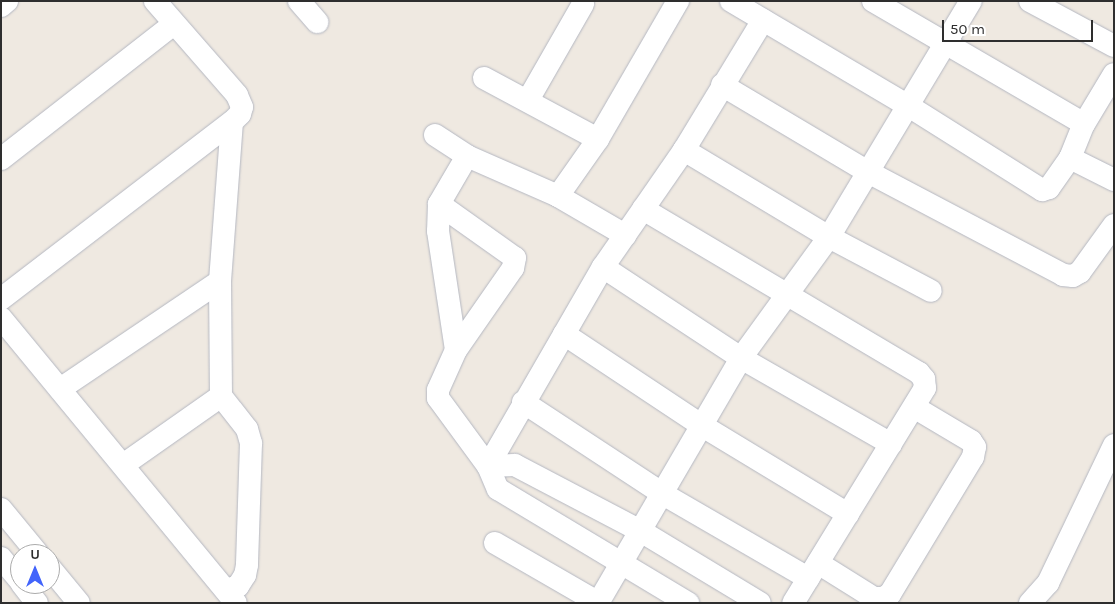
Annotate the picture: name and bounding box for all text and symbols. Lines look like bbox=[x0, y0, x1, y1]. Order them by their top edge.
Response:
scale bar bbox=[945, 10, 1096, 42]
text: 50 m bbox=[950, 20, 985, 38]
north arrow bbox=[10, 544, 60, 594]
text: U bbox=[30, 546, 40, 563]

